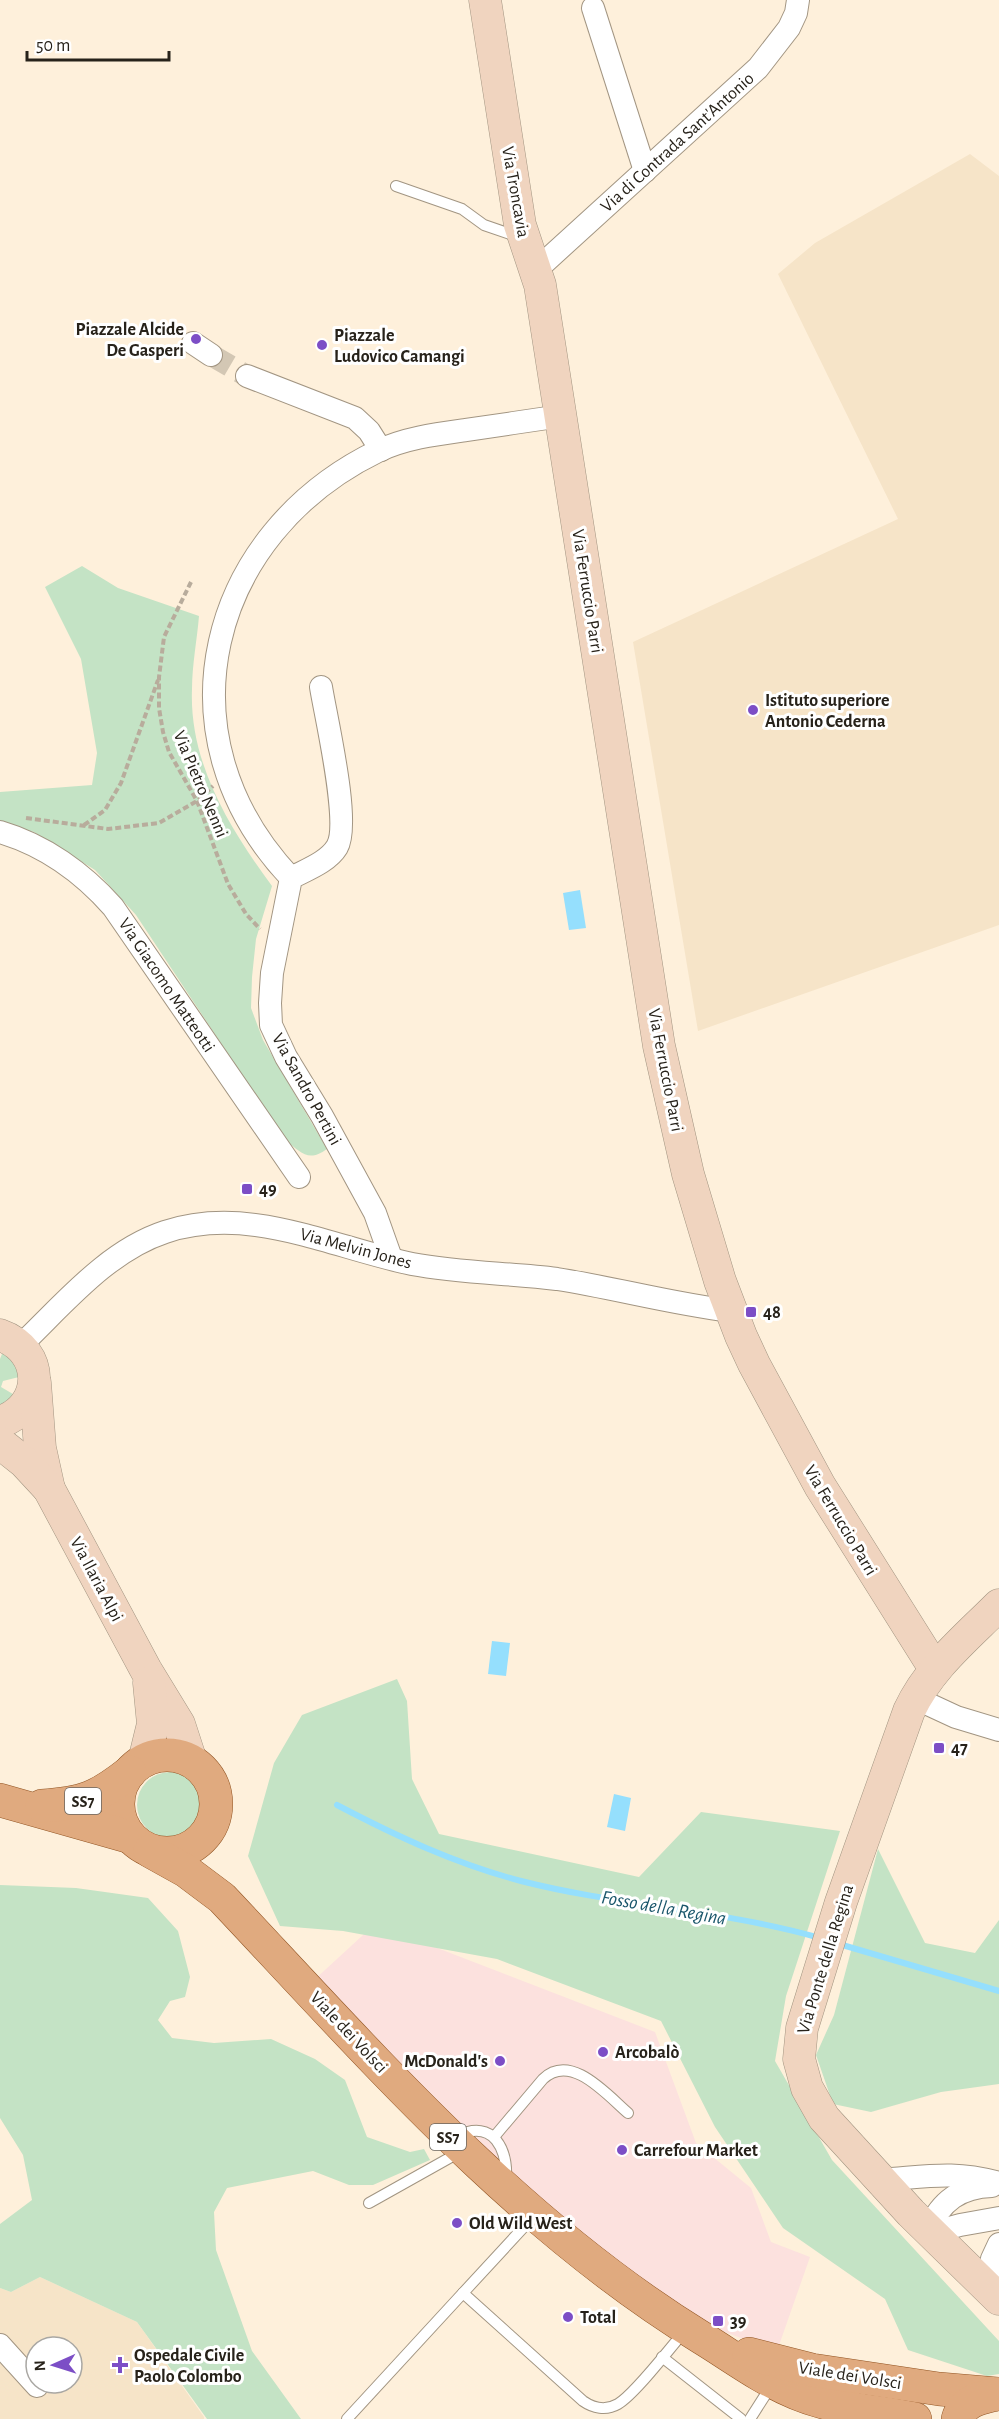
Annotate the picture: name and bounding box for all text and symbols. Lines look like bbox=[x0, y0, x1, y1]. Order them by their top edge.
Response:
scale bar bbox=[27, 24, 170, 62]
text: 50 m bbox=[36, 37, 70, 55]
street label: Via di Contrada Sant'Antonio bbox=[598, 69, 758, 216]
street label: Via Troncavia bbox=[498, 145, 532, 239]
place label: Piazzale Alcide De Gasperi bbox=[76, 321, 184, 360]
place label: Piazzale Ludovico Camangi bbox=[334, 327, 465, 366]
marker: Piazzale Alcide De Gasperi bbox=[189, 332, 203, 346]
marker: Piazzale Ludovico Camangi bbox=[315, 338, 329, 352]
street label: Via Ferruccio Parri bbox=[568, 528, 606, 654]
place label: Istituto superiore Antonio Cederna bbox=[765, 692, 890, 731]
marker: Istituto superiore Antonio Cederna bbox=[746, 703, 760, 717]
street label: Via Pietro Nenni bbox=[169, 728, 231, 840]
street label: Via Giacomo Matteotti bbox=[115, 915, 218, 1056]
street label: Via Ferruccio Parri bbox=[644, 1007, 686, 1133]
street label: Via Sandro Pertini bbox=[268, 1031, 344, 1148]
place label: 49 bbox=[259, 1181, 277, 1199]
marker: 49 bbox=[240, 1182, 254, 1196]
street label: Via Melvin Jones bbox=[298, 1225, 413, 1273]
place label: 48 bbox=[763, 1304, 781, 1322]
marker: 48 bbox=[744, 1305, 758, 1319]
street label: Via Ferruccio Parri bbox=[800, 1462, 880, 1579]
street label: Via Ilaria Alpi bbox=[66, 1534, 126, 1625]
place label: 47 bbox=[951, 1740, 968, 1758]
marker: 47 bbox=[932, 1741, 946, 1755]
road number: SS7 bbox=[65, 1788, 101, 1814]
street label: Via Ponte della Regina bbox=[795, 1883, 857, 2036]
water label: Fosso della Regina bbox=[600, 1887, 728, 1929]
street label: Viale dei Volsci bbox=[306, 1988, 390, 2077]
place label: Arcobalò bbox=[615, 2044, 680, 2062]
marker: Arcobalò bbox=[596, 2045, 610, 2059]
place label: McDonald's bbox=[404, 2053, 488, 2071]
marker: McDonald's bbox=[493, 2054, 507, 2068]
road number: SS7 bbox=[430, 2124, 466, 2150]
place label: Carrefour Market bbox=[634, 2142, 758, 2160]
marker: Carrefour Market bbox=[615, 2143, 629, 2157]
place label: Old Wild West bbox=[469, 2215, 572, 2233]
marker: Old Wild West bbox=[450, 2216, 464, 2230]
place label: Total bbox=[580, 2309, 616, 2327]
marker: Total bbox=[561, 2310, 575, 2324]
place label: 39 bbox=[730, 2313, 747, 2331]
marker: 39 bbox=[711, 2314, 725, 2328]
north arrow bbox=[24, 2335, 84, 2395]
place label: Ospedale Civile Paolo Colombo bbox=[134, 2347, 244, 2386]
marker: Ospedale Civile Paolo Colombo bbox=[111, 2356, 129, 2374]
street label: Viale dei Volsci bbox=[797, 2359, 903, 2393]
text: N bbox=[32, 2360, 48, 2372]

